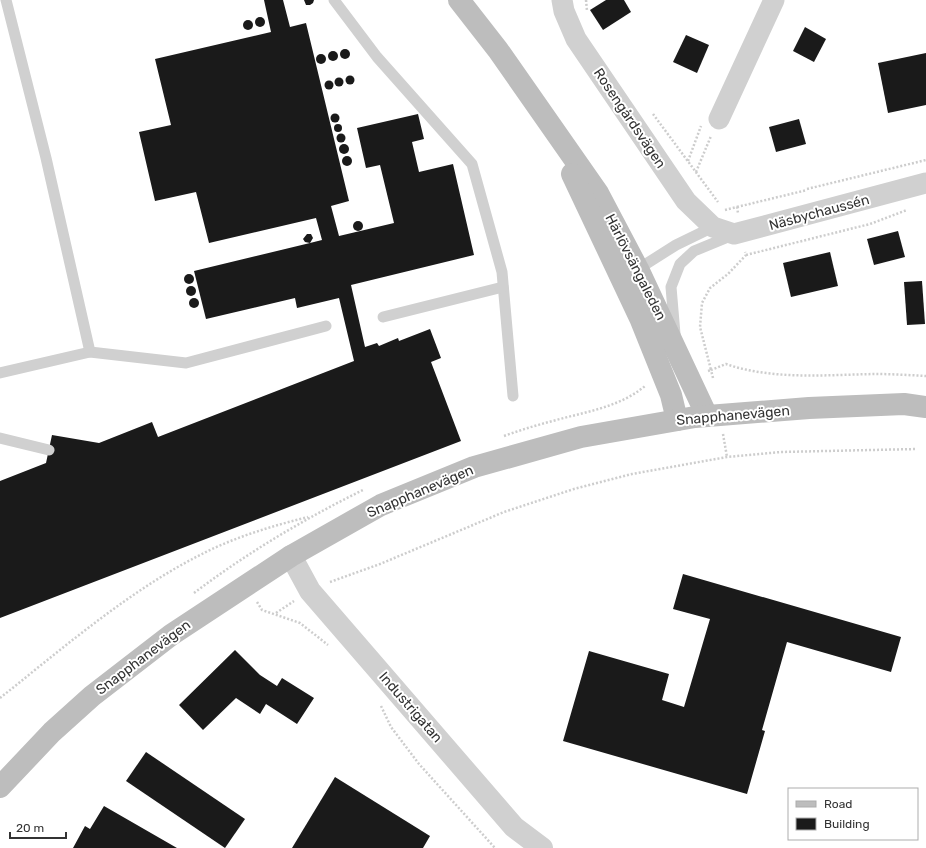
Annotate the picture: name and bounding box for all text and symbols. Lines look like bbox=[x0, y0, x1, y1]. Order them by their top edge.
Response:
street label: Rosengårdsvägen bbox=[590, 65, 669, 172]
street label: Näsbychaussén bbox=[767, 191, 871, 234]
street label: Härlövsängaleden bbox=[601, 211, 670, 323]
street label: Snapphanevägen bbox=[676, 402, 790, 429]
street label: Snapphanevägen bbox=[364, 461, 476, 522]
street label: Snapphanevägen bbox=[93, 616, 194, 698]
street label: Industrigatan bbox=[375, 669, 446, 746]
legend bbox=[788, 788, 918, 840]
text: Road bbox=[824, 797, 852, 811]
scale bar bbox=[10, 814, 66, 840]
text: Building bbox=[824, 817, 870, 831]
text: 20 m bbox=[16, 821, 44, 835]

